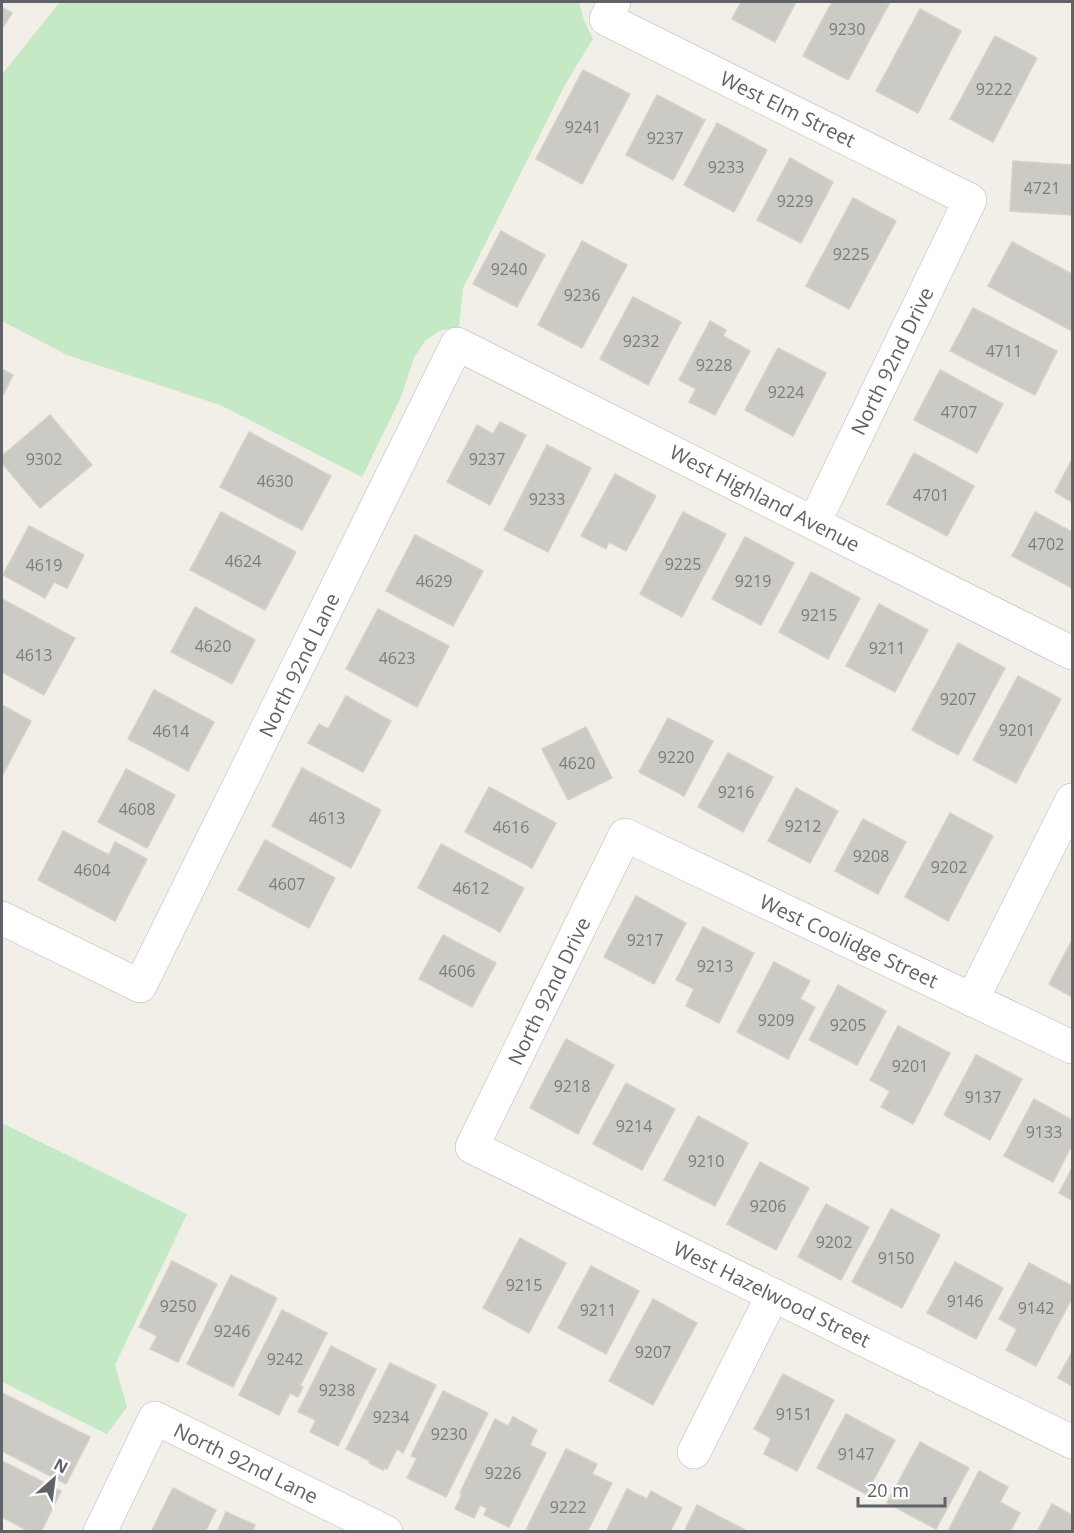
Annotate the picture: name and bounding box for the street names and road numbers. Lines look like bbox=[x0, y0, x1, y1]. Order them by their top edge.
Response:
street label: West Elm Street bbox=[716, 65, 860, 153]
street label: North 92nd Drive bbox=[844, 283, 940, 439]
street label: West Highland Avenue bbox=[665, 438, 865, 558]
street label: North 92nd Lane bbox=[252, 588, 346, 742]
street label: West Coolidge Street bbox=[756, 888, 942, 994]
street label: North 92nd Drive bbox=[501, 913, 597, 1069]
street label: West Hazelwood Street bbox=[669, 1235, 875, 1353]
street label: North 92nd Lane bbox=[169, 1416, 323, 1510]

